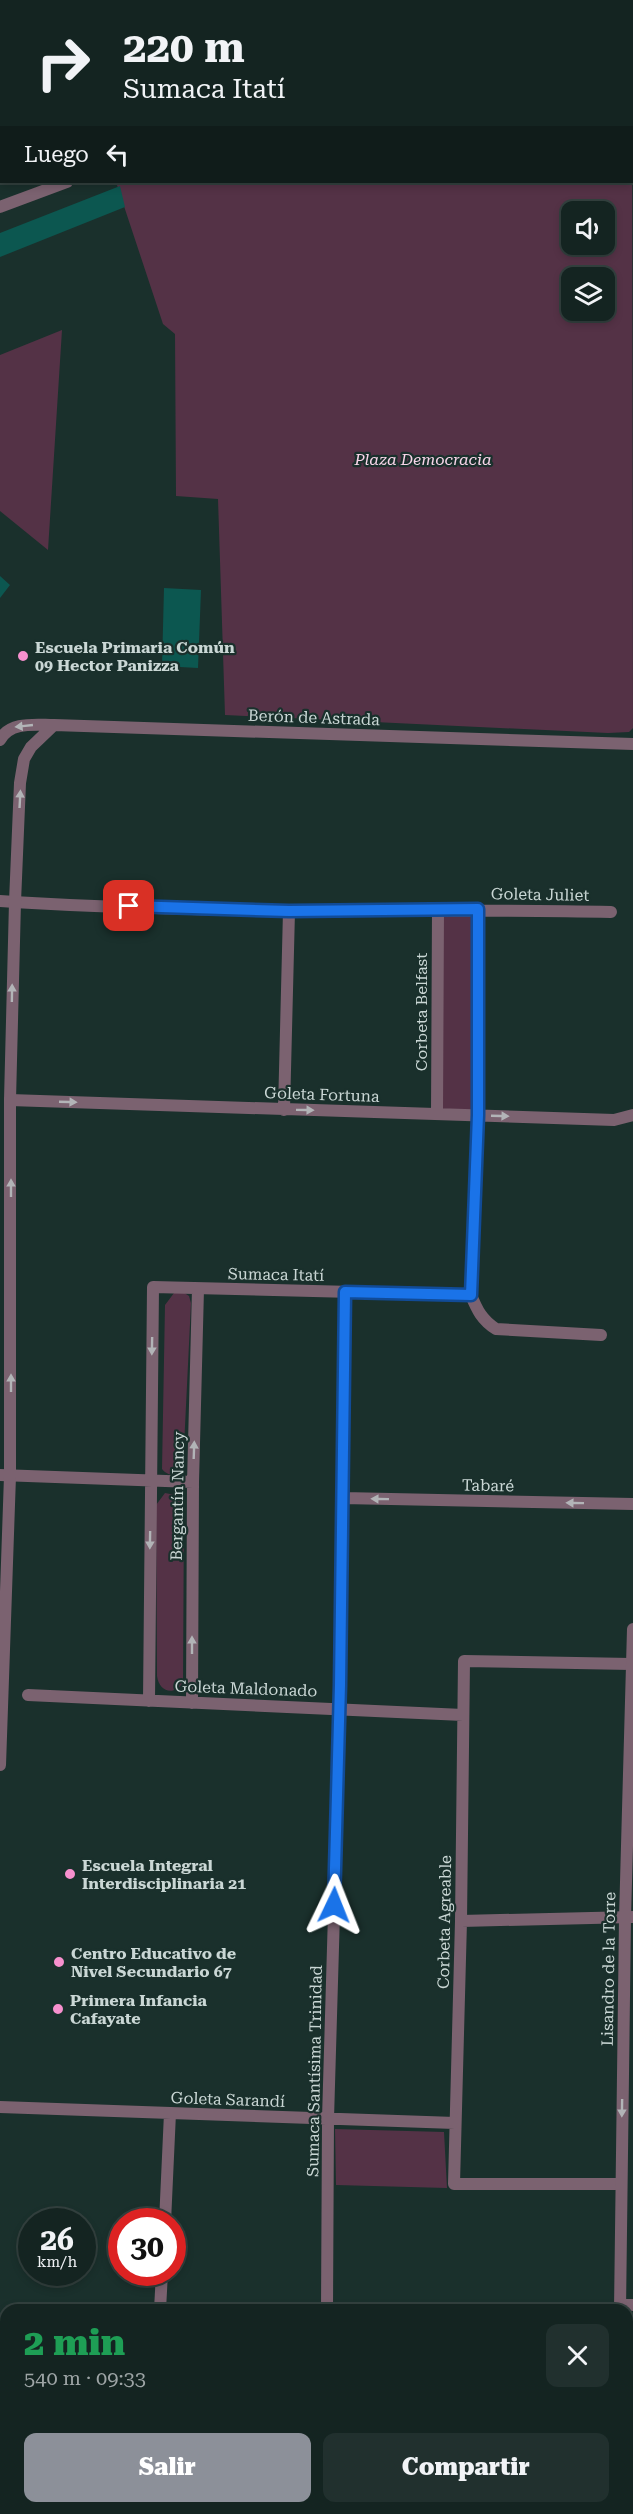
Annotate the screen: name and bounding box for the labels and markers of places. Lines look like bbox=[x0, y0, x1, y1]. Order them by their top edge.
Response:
place label: Escuela Primaria Común 09 Hector Panizza bbox=[35, 638, 235, 675]
marker: Escuela Primaria Común 09 Hector Panizza bbox=[16, 649, 30, 663]
pin bbox=[103, 880, 154, 931]
place label: Escuela Integral Interdisciplinaria 21 bbox=[82, 1856, 246, 1893]
marker: Escuela Integral Interdisciplinaria 21 bbox=[63, 1867, 77, 1881]
place label: Centro Educativo de Nivel Secundario 67 bbox=[71, 1944, 236, 1981]
marker: Centro Educativo de Nivel Secundario 67 bbox=[52, 1955, 66, 1969]
place label: Primera Infancia Cafayate bbox=[70, 1991, 207, 2028]
marker: Primera Infancia Cafayate bbox=[51, 2002, 65, 2016]

